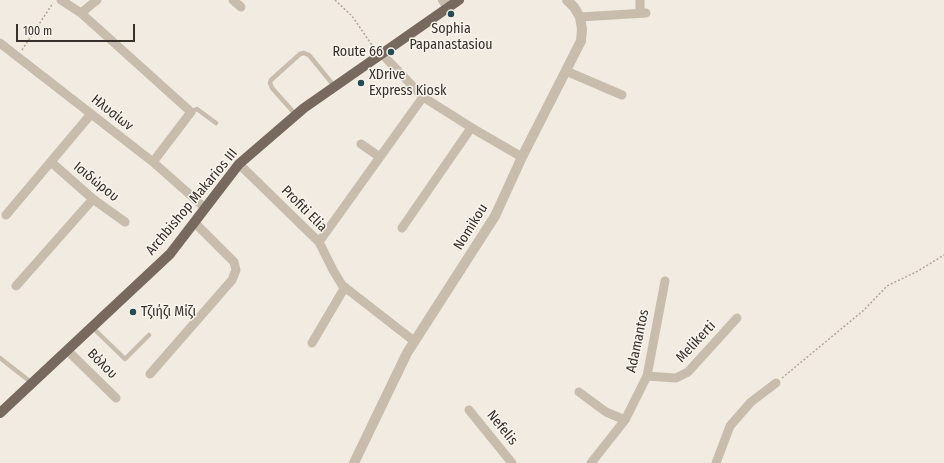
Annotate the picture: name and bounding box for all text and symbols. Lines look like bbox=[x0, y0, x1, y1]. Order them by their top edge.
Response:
marker: Sophia Papanastasiou bbox=[446, 9, 456, 19]
scale bar bbox=[18, 16, 137, 42]
place label: Sophia Papanastasiou bbox=[409, 21, 493, 54]
text: 100 m bbox=[23, 24, 52, 38]
place label: Route 66 bbox=[332, 44, 383, 60]
marker: Route 66 bbox=[386, 47, 396, 57]
place label: XDrive Express Kiosk bbox=[369, 67, 446, 100]
marker: XDrive Express Kiosk bbox=[356, 78, 366, 88]
street label: Ηλυσίων bbox=[88, 91, 136, 135]
street label: Archbishop Makarios III bbox=[143, 145, 241, 259]
street label: Ισιδώρου bbox=[70, 159, 122, 205]
street label: Profiti Elia bbox=[277, 182, 331, 236]
street label: Nomikou bbox=[450, 201, 492, 253]
place label: Τζιήζι Μίζι bbox=[141, 304, 196, 320]
marker: Τζιήζι Μίζι bbox=[128, 307, 138, 317]
street label: Adamantos bbox=[623, 308, 653, 374]
street label: Melikerti bbox=[673, 318, 719, 366]
street label: Βόλου bbox=[84, 346, 120, 382]
street label: Nefelis bbox=[483, 407, 521, 449]

